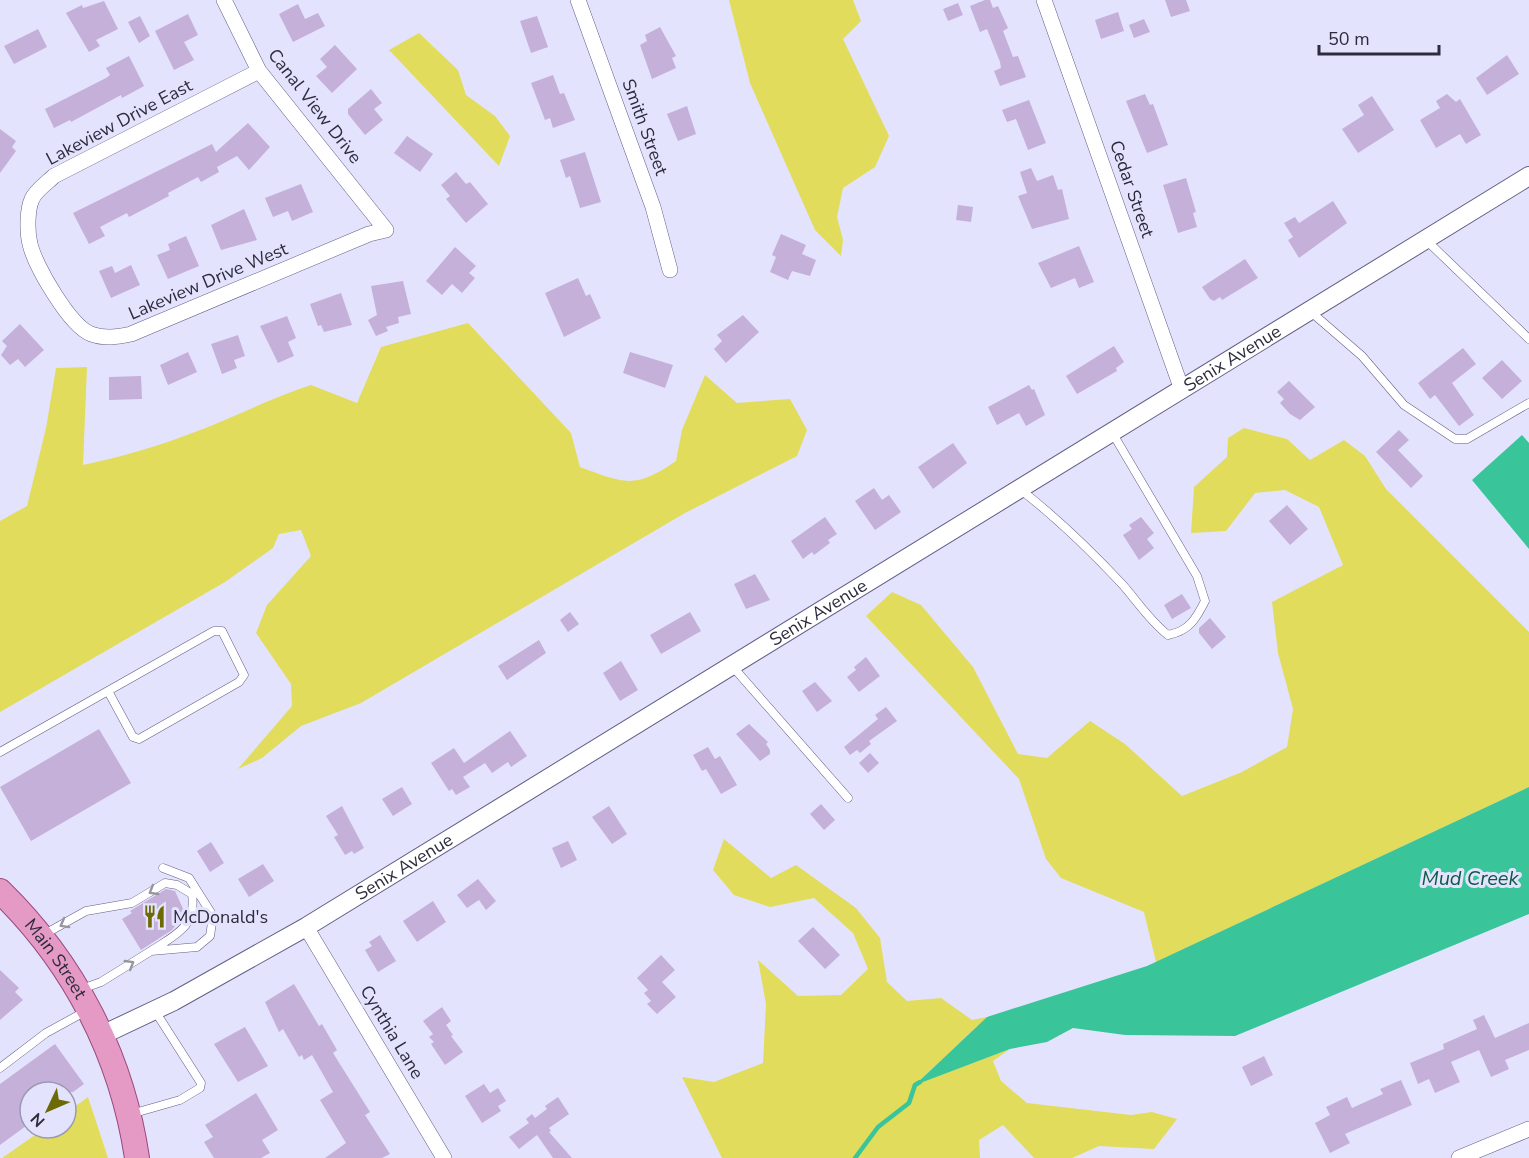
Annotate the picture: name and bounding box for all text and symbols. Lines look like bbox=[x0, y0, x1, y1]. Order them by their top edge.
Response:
scale bar bbox=[1319, 18, 1439, 56]
text: 50 m bbox=[1328, 27, 1370, 51]
street label: Canal View Drive bbox=[263, 44, 367, 168]
street label: Lakeview Drive East bbox=[42, 73, 197, 171]
street label: Smith Street bbox=[616, 75, 674, 179]
street label: Cedar Street bbox=[1104, 137, 1160, 241]
street label: Lakeview Drive West bbox=[125, 236, 292, 325]
street label: Senix Avenue bbox=[1179, 319, 1286, 397]
street label: Senix Avenue bbox=[765, 573, 872, 652]
street label: Senix Avenue bbox=[351, 828, 457, 906]
water label: Mud Creek bbox=[1422, 865, 1519, 892]
one-way arrow bbox=[149, 883, 159, 895]
restaurant icon: McDonald's bbox=[142, 904, 168, 930]
place label: McDonald's bbox=[173, 905, 268, 929]
street label: Main Street bbox=[19, 913, 93, 1004]
one-way arrow bbox=[60, 916, 70, 928]
one-way arrow bbox=[124, 959, 134, 971]
street label: Cynthia Lane bbox=[355, 981, 429, 1083]
north arrow bbox=[18, 1080, 78, 1140]
text: N bbox=[26, 1108, 50, 1132]

